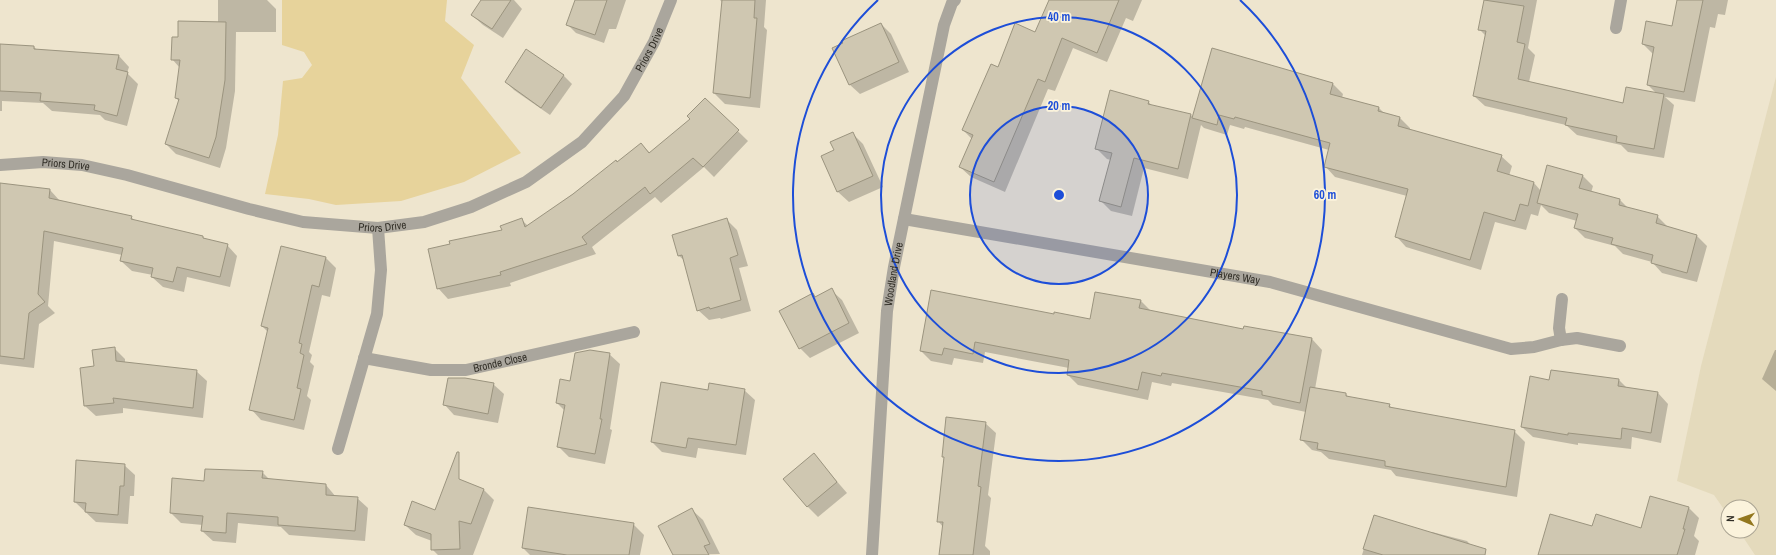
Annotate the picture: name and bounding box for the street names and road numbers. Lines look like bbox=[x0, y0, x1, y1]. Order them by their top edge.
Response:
street label: Priors Drive bbox=[632, 25, 666, 74]
street label: Priors Drive bbox=[41, 155, 91, 174]
street label: Priors Drive bbox=[358, 217, 407, 235]
street label: Woodland Drive bbox=[881, 241, 906, 307]
street label: Players Way bbox=[1209, 265, 1262, 287]
street label: Bronde Close bbox=[472, 349, 528, 375]

